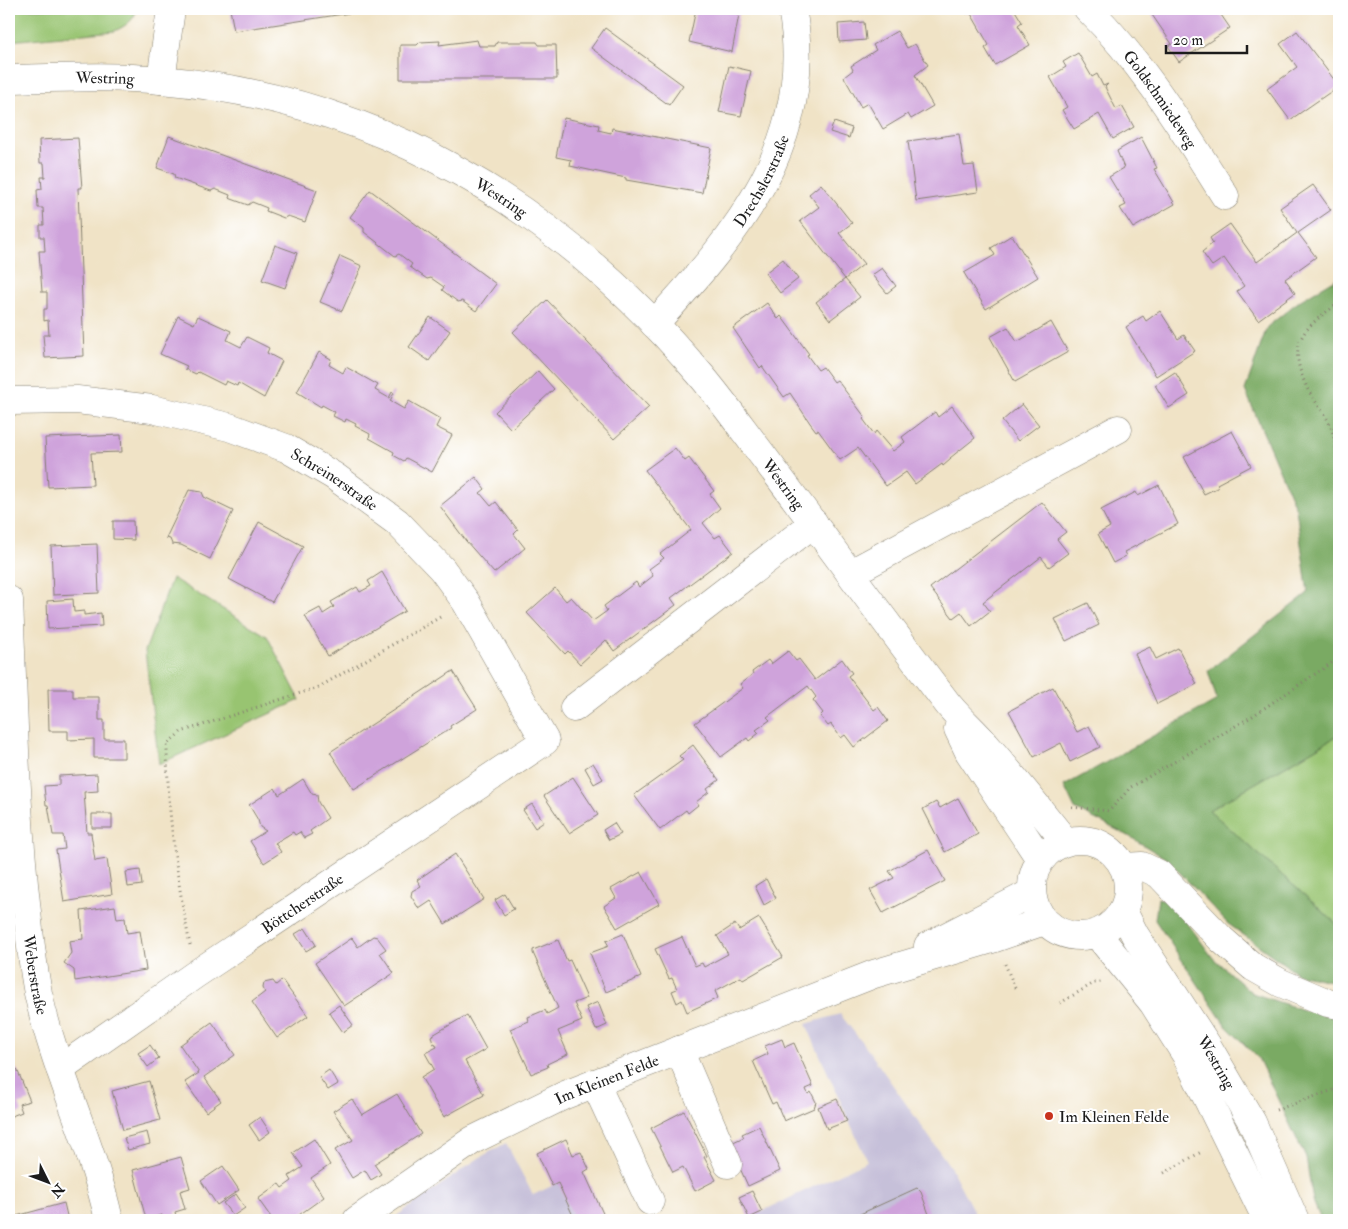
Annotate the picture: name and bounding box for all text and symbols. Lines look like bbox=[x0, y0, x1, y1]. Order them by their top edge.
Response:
scale bar bbox=[1166, 22, 1247, 54]
text: 20 m bbox=[1173, 31, 1203, 50]
street label: Goldschmiedeweg bbox=[1119, 46, 1202, 153]
street label: Westring bbox=[75, 68, 136, 89]
street label: Drechslerstraße bbox=[730, 132, 794, 231]
street label: Westring bbox=[470, 173, 532, 223]
street label: Schreinerstraße bbox=[287, 444, 382, 516]
street label: Westring bbox=[757, 454, 809, 515]
street label: Böttcherstraße bbox=[258, 869, 348, 939]
street label: Weberstraße bbox=[18, 933, 52, 1017]
street label: Westring bbox=[1192, 1031, 1240, 1094]
street label: Im Kleinen Felde bbox=[552, 1050, 662, 1109]
place label: Im Kleinen Felde bbox=[1059, 1107, 1169, 1127]
marker: Im Kleinen Felde bbox=[1043, 1110, 1055, 1122]
north arrow bbox=[22, 1156, 72, 1206]
text: N bbox=[46, 1179, 68, 1201]

